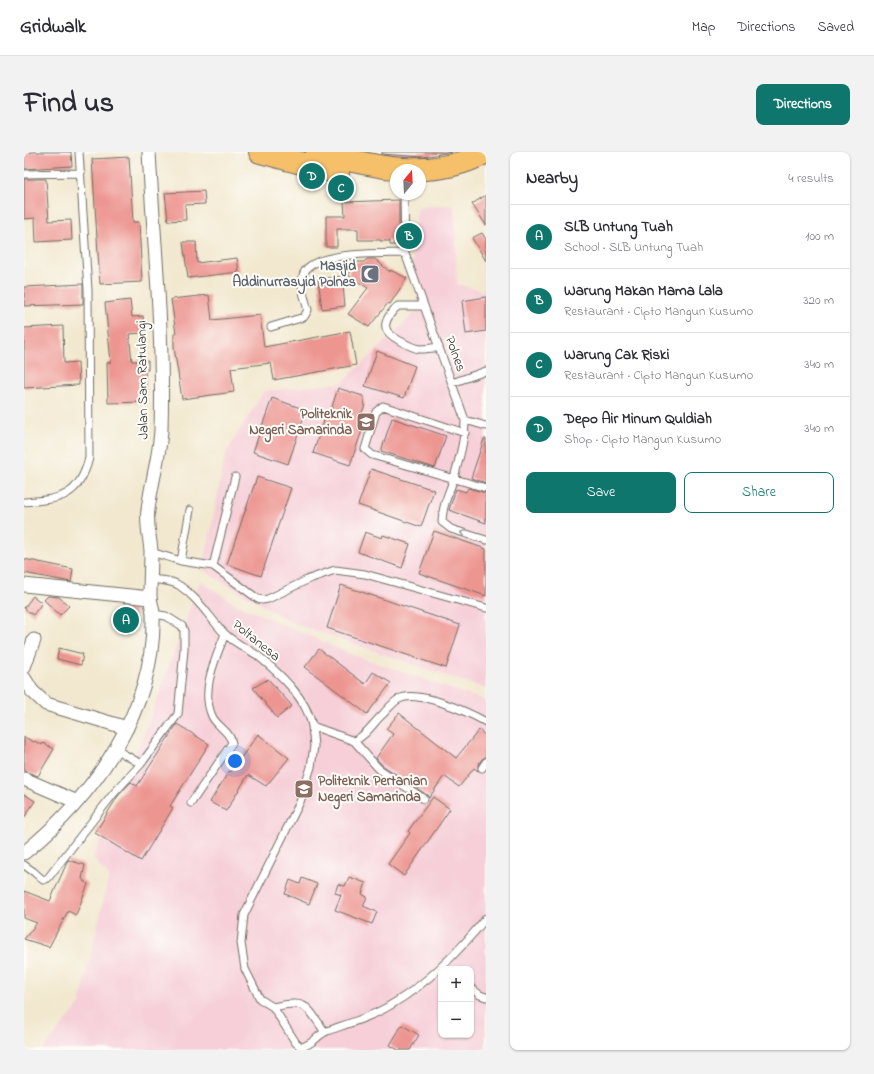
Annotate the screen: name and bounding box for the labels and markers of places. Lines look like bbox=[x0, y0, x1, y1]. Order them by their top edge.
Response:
pin: D bbox=[299, 161, 325, 191]
pin: C bbox=[328, 173, 354, 203]
pin: B bbox=[396, 221, 422, 251]
place label: Masjid Addinurrasyid Polnes bbox=[232, 256, 356, 295]
mosque icon: Masjid Addinurrasyid Polnes bbox=[359, 263, 381, 285]
place label: Politeknik Negeri Samarinda bbox=[249, 404, 353, 443]
school or university icon: Politeknik Negeri Samarinda bbox=[355, 411, 377, 433]
pin: A bbox=[113, 605, 139, 635]
place label: Politeknik Pertanian Negeri Samarinda bbox=[318, 771, 427, 810]
school or university icon: Politeknik Pertanian Negeri Samarinda bbox=[293, 778, 315, 800]

